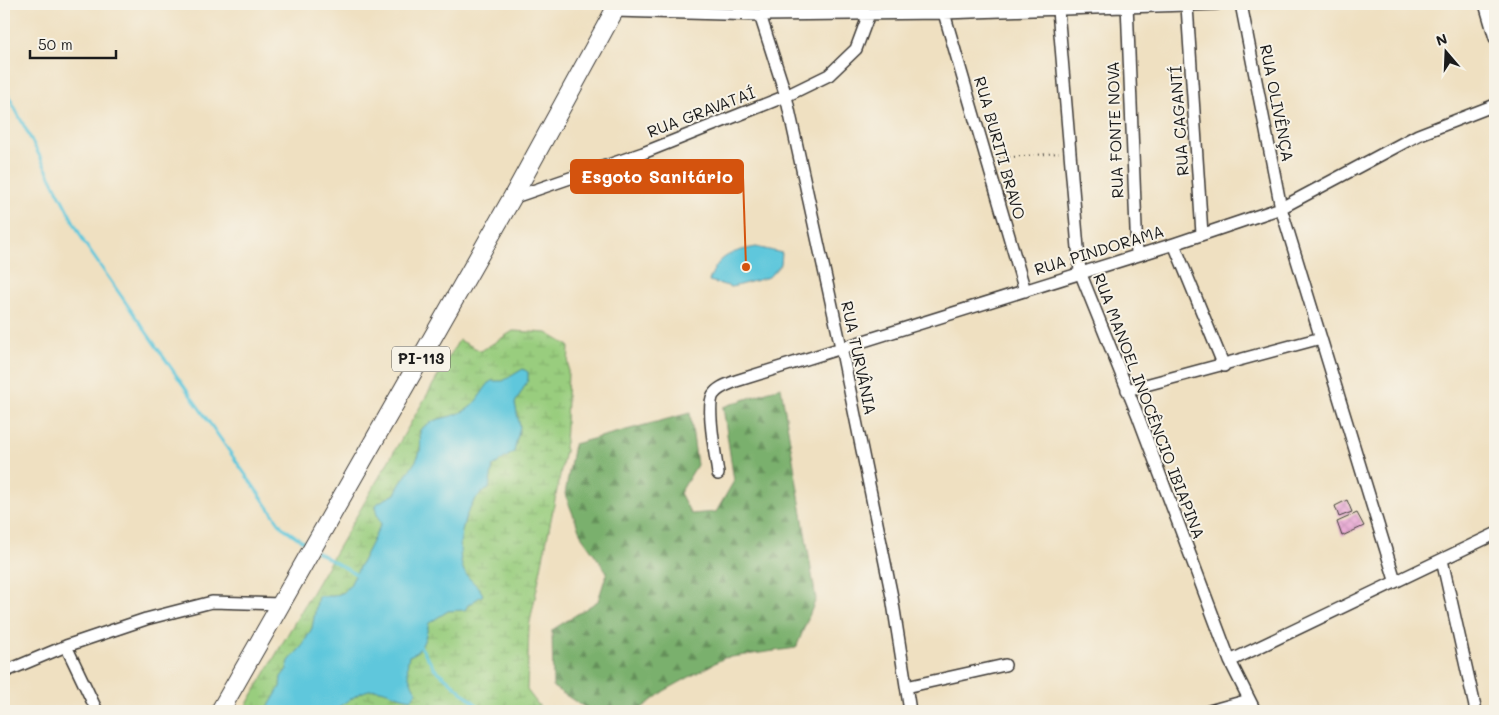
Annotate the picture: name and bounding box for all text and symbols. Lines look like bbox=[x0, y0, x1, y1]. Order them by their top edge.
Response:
scale bar bbox=[30, 28, 116, 60]
north arrow bbox=[1422, 28, 1472, 78]
text: N bbox=[1433, 29, 1450, 50]
text: 50 m bbox=[38, 34, 73, 54]
street label: RUA OLIVÊNÇA bbox=[1256, 43, 1299, 163]
street label: RUA FONTE NOVA bbox=[1102, 61, 1127, 199]
street label: RUA CAGANTÍ bbox=[1164, 65, 1193, 177]
street label: RUA BURITI BRAVO bbox=[970, 74, 1031, 222]
street label: RUA GRAVATAÍ bbox=[644, 81, 758, 142]
callout: Esgoto Sanitário bbox=[571, 160, 743, 193]
text: Esgoto Sanitário bbox=[581, 164, 733, 188]
street label: RUA PINDORAMA bbox=[1031, 220, 1166, 279]
street label: RUA MANOEL INOCÊNCIO IBIAPINA bbox=[1089, 270, 1210, 542]
street label: RUA TURVÂNIA bbox=[837, 299, 882, 417]
road number: PI-113 bbox=[392, 346, 450, 372]

